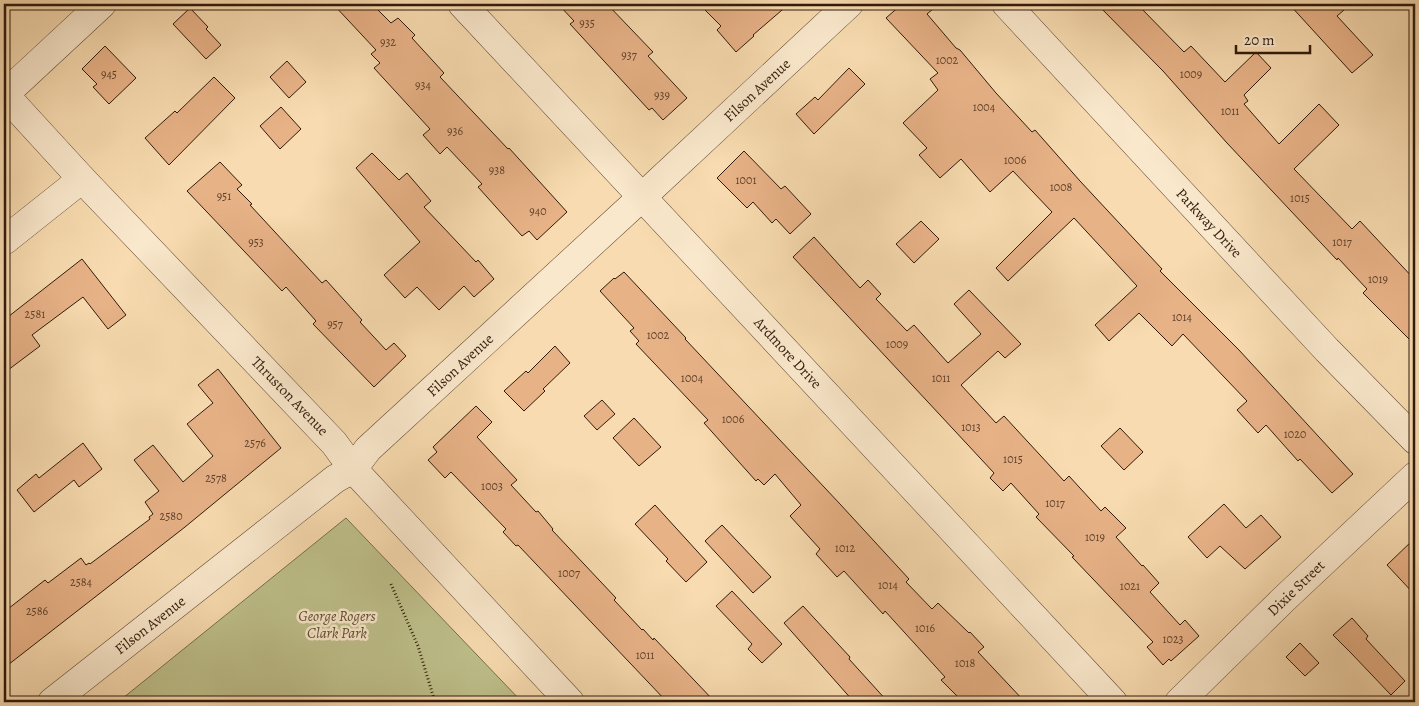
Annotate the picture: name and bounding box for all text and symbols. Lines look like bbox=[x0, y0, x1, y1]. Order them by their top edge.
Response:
house number: 935 bbox=[579, 15, 595, 31]
scale bar bbox=[1236, 22, 1310, 54]
text: 20 m bbox=[1244, 30, 1275, 50]
house number: 932 bbox=[380, 34, 396, 50]
house number: 937 bbox=[621, 47, 638, 63]
house number: 1002 bbox=[936, 52, 959, 68]
street label: Filson Avenue bbox=[719, 54, 795, 126]
house number: 945 bbox=[101, 66, 117, 82]
house number: 1009 bbox=[1180, 66, 1202, 82]
house number: 934 bbox=[415, 77, 432, 93]
house number: 939 bbox=[654, 87, 670, 103]
house number: 1004 bbox=[973, 99, 996, 115]
house number: 1011 bbox=[1221, 103, 1239, 119]
house number: 936 bbox=[447, 123, 463, 139]
house number: 1006 bbox=[1004, 152, 1027, 168]
house number: 938 bbox=[489, 162, 505, 178]
house number: 1001 bbox=[735, 172, 757, 188]
house number: 1008 bbox=[1050, 179, 1073, 195]
street label: Parkway Drive bbox=[1171, 184, 1247, 262]
house number: 951 bbox=[217, 188, 231, 204]
house number: 1015 bbox=[1290, 190, 1310, 206]
house number: 940 bbox=[529, 203, 547, 219]
house number: 953 bbox=[248, 234, 264, 250]
house number: 1017 bbox=[1332, 234, 1353, 250]
house number: 1019 bbox=[1368, 271, 1388, 287]
house number: 2581 bbox=[25, 306, 45, 322]
house number: 1014 bbox=[1172, 309, 1193, 325]
street label: Ardmore Drive bbox=[749, 312, 827, 393]
house number: 957 bbox=[327, 316, 344, 332]
house number: 1002 bbox=[647, 327, 670, 343]
street label: Filson Avenue bbox=[422, 329, 498, 401]
house number: 1009 bbox=[886, 336, 908, 352]
street label: Thruston Avenue bbox=[247, 352, 333, 440]
house number: 1004 bbox=[681, 370, 704, 386]
house number: 1011 bbox=[932, 370, 950, 386]
house number: 1006 bbox=[722, 411, 745, 427]
house number: 1013 bbox=[961, 419, 981, 435]
house number: 1020 bbox=[1284, 426, 1306, 442]
house number: 2576 bbox=[244, 435, 266, 451]
house number: 1015 bbox=[1003, 451, 1023, 467]
house number: 2578 bbox=[205, 470, 227, 486]
house number: 1003 bbox=[481, 478, 503, 494]
house number: 1017 bbox=[1045, 495, 1066, 511]
house number: 2580 bbox=[159, 508, 183, 524]
house number: 1019 bbox=[1085, 529, 1105, 545]
house number: 1012 bbox=[835, 540, 855, 556]
street label: Dixie Street bbox=[1263, 556, 1329, 620]
house number: 1007 bbox=[558, 565, 581, 581]
house number: 2584 bbox=[70, 574, 93, 590]
house number: 1014 bbox=[878, 577, 899, 593]
house number: 1021 bbox=[1120, 578, 1140, 594]
street label: Filson Avenue bbox=[110, 591, 190, 659]
house number: 2586 bbox=[26, 603, 49, 619]
park label: George Rogers Clark Park bbox=[298, 606, 376, 643]
house number: 1016 bbox=[915, 620, 936, 636]
house number: 1023 bbox=[1162, 631, 1184, 647]
house number: 1011 bbox=[636, 647, 654, 663]
house number: 1018 bbox=[955, 655, 975, 671]

